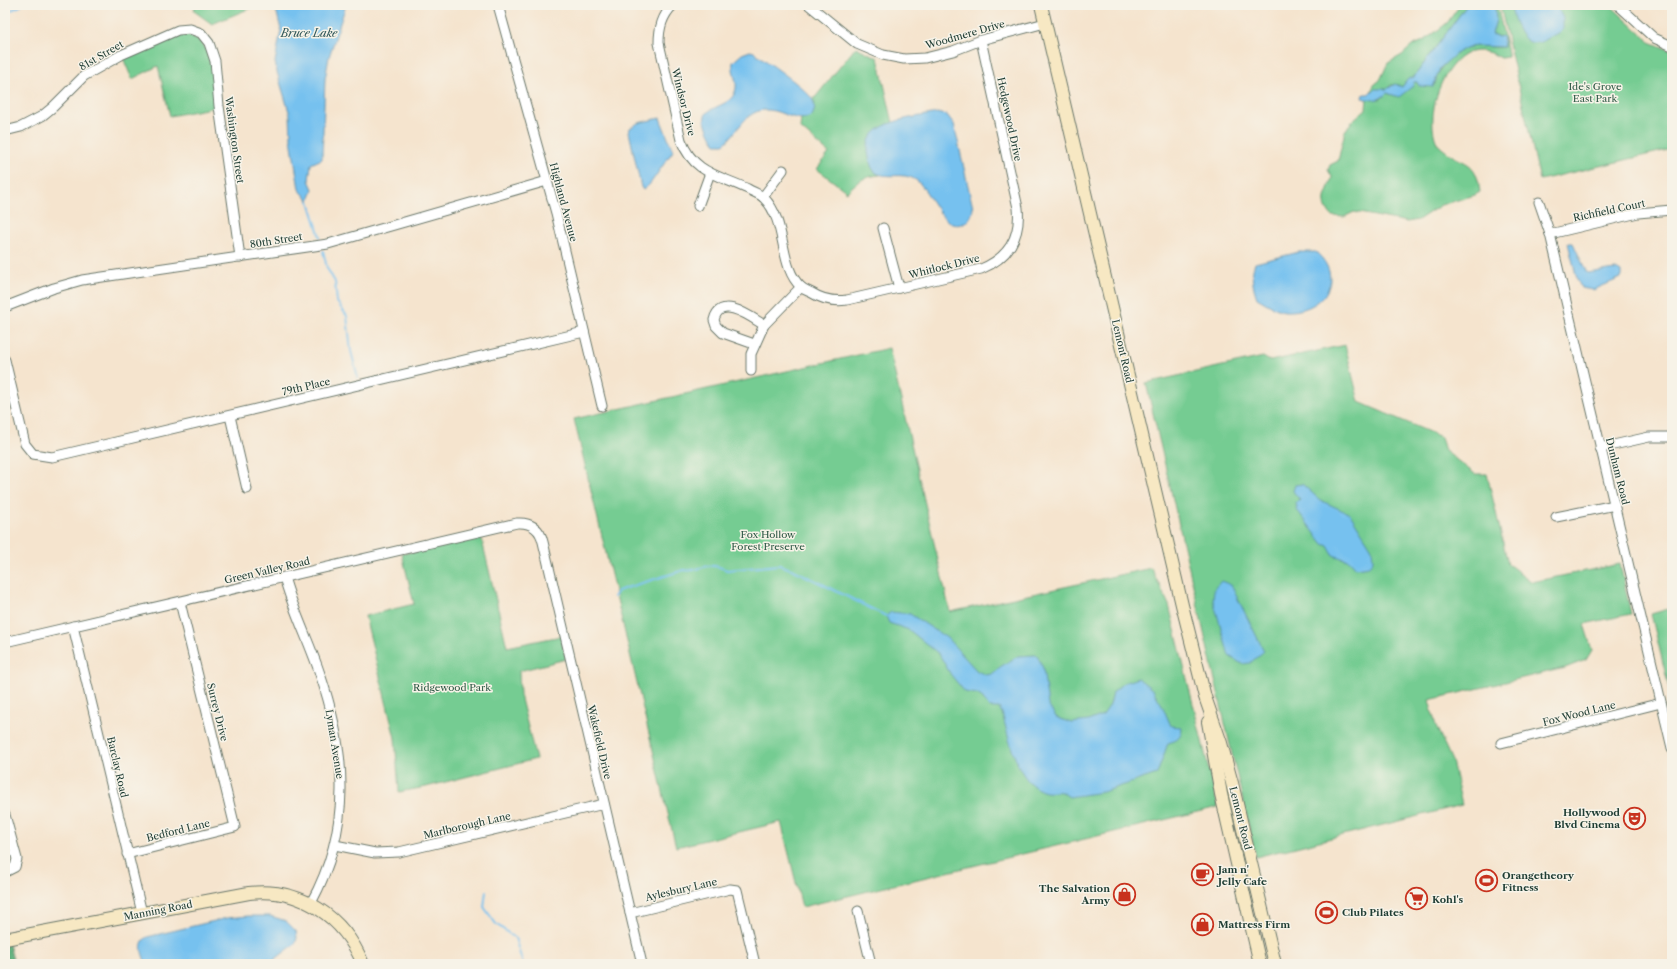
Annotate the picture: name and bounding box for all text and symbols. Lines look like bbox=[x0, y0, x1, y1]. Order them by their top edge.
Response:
street label: Woodmere Drive bbox=[923, 17, 1007, 52]
water label: Bruce Lake bbox=[280, 26, 338, 40]
street label: 81st Street bbox=[77, 37, 126, 73]
street label: Windsor Drive bbox=[669, 66, 698, 138]
street label: Hedgewood Drive bbox=[994, 76, 1025, 163]
park label: Ide's Grove East Park bbox=[1569, 80, 1622, 105]
street label: Washington Street bbox=[222, 95, 247, 185]
street label: Highland Avenue bbox=[547, 161, 580, 244]
street label: Richfield Court bbox=[1572, 196, 1647, 224]
street label: 80th Street bbox=[249, 230, 304, 251]
street label: Whitlock Drive bbox=[906, 251, 981, 282]
street label: Lemont Road bbox=[1109, 318, 1136, 384]
street label: 79th Place bbox=[281, 375, 332, 398]
street label: Dunham Road bbox=[1603, 436, 1632, 506]
park label: Fox Hollow Forest Preserve bbox=[731, 528, 805, 553]
street label: Green Valley Road bbox=[223, 554, 311, 587]
park label: Ridgewood Park bbox=[413, 681, 492, 694]
street label: Surrey Drive bbox=[204, 682, 231, 743]
street label: Fox Wood Lane bbox=[1541, 698, 1617, 729]
street label: Wakefield Drive bbox=[584, 703, 614, 781]
street label: Lyman Avenue bbox=[323, 708, 346, 780]
street label: Barclay Road bbox=[104, 735, 131, 799]
street label: Lemont Road bbox=[1226, 785, 1255, 851]
theatre icon: Hollywood Blvd Cinema bbox=[1622, 805, 1648, 831]
place label: Hollywood Blvd Cinema bbox=[1554, 806, 1620, 831]
street label: Marlborough Lane bbox=[422, 809, 512, 842]
street label: Bedford Lane bbox=[145, 816, 212, 845]
cafe icon: Jam n' Jelly Cafe bbox=[1190, 862, 1216, 888]
place label: Jam n' Jelly Cafe bbox=[1216, 863, 1267, 888]
sports icon: Orangetheory Fitness bbox=[1474, 868, 1500, 894]
place label: Orangetheory Fitness bbox=[1502, 869, 1575, 894]
street label: Aylesbury Lane bbox=[643, 875, 719, 904]
shop icon: The Salvation Army bbox=[1112, 881, 1138, 907]
place label: The Salvation Army bbox=[1039, 882, 1111, 907]
supermarket icon: Kohl's bbox=[1403, 886, 1429, 912]
place label: Kohl's bbox=[1432, 893, 1464, 906]
street label: Manning Road bbox=[123, 897, 194, 924]
sports icon: Club Pilates bbox=[1313, 899, 1339, 925]
place label: Club Pilates bbox=[1342, 906, 1404, 919]
shop icon: Mattress Firm bbox=[1190, 911, 1216, 937]
place label: Mattress Firm bbox=[1218, 918, 1290, 931]

